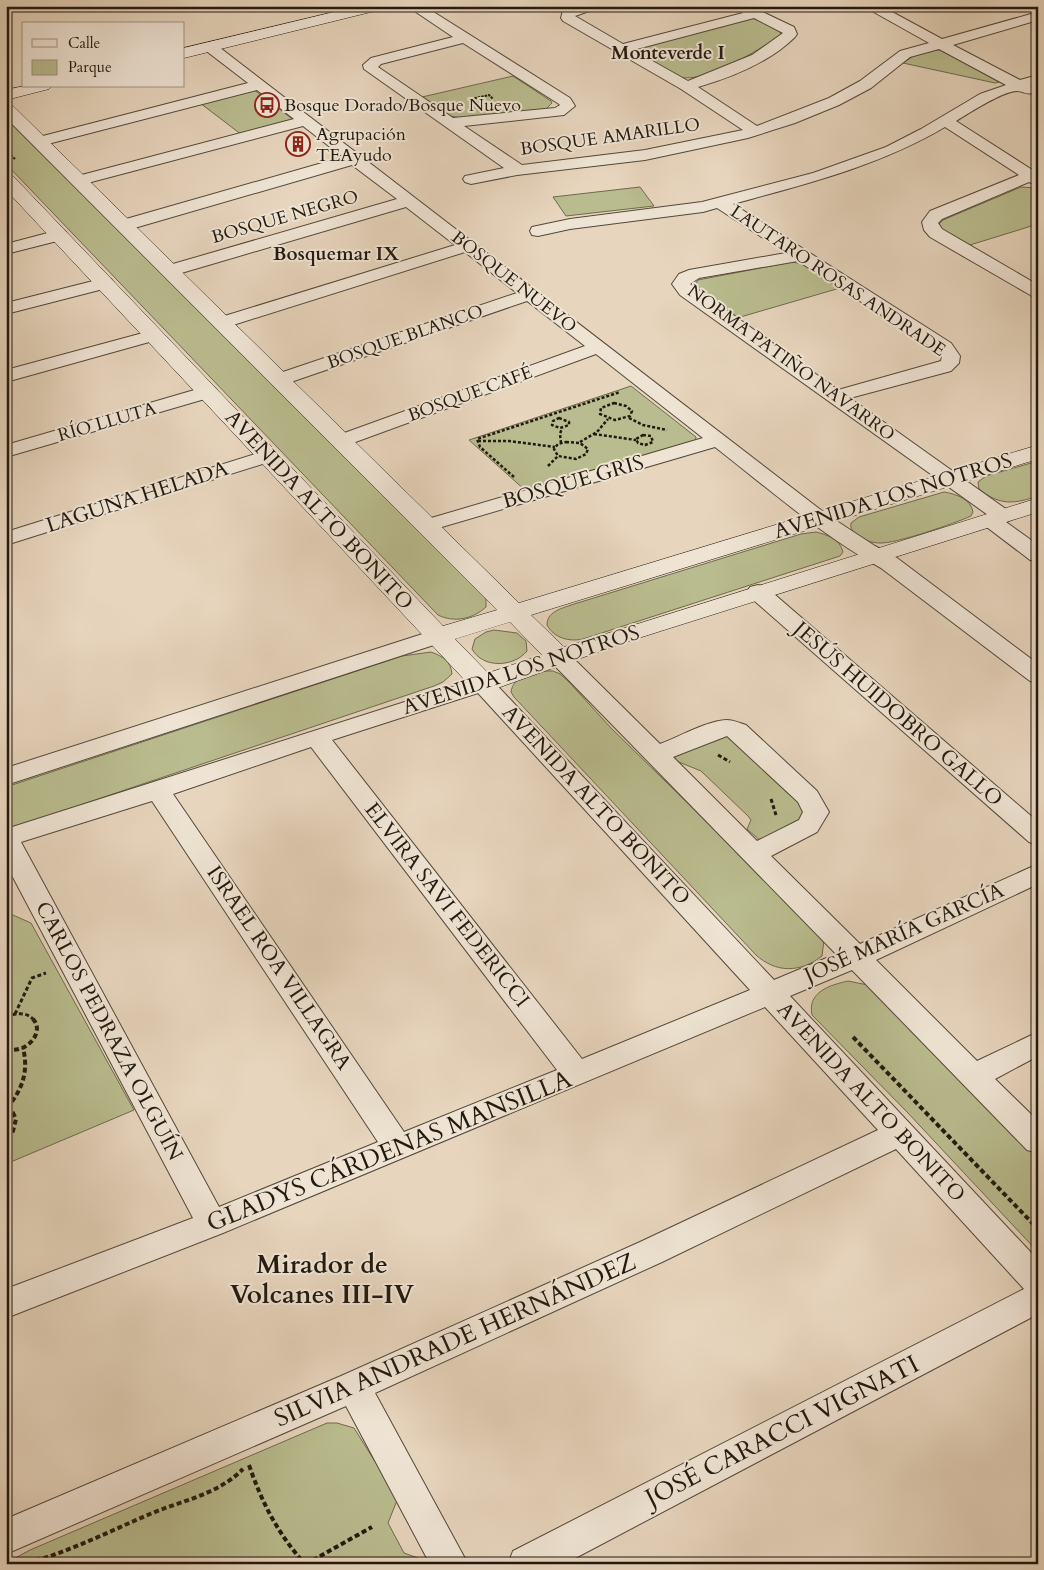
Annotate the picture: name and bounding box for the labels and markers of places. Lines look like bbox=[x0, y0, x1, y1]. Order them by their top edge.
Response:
bus stop icon: Bosque Dorado/Bosque Nuevo bbox=[254, 92, 280, 118]
place label: Bosque Dorado/Bosque Nuevo bbox=[284, 93, 521, 118]
place label: Agrupación TEAyudo bbox=[316, 122, 407, 168]
building icon: Agrupación TEAyudo bbox=[285, 131, 311, 157]

